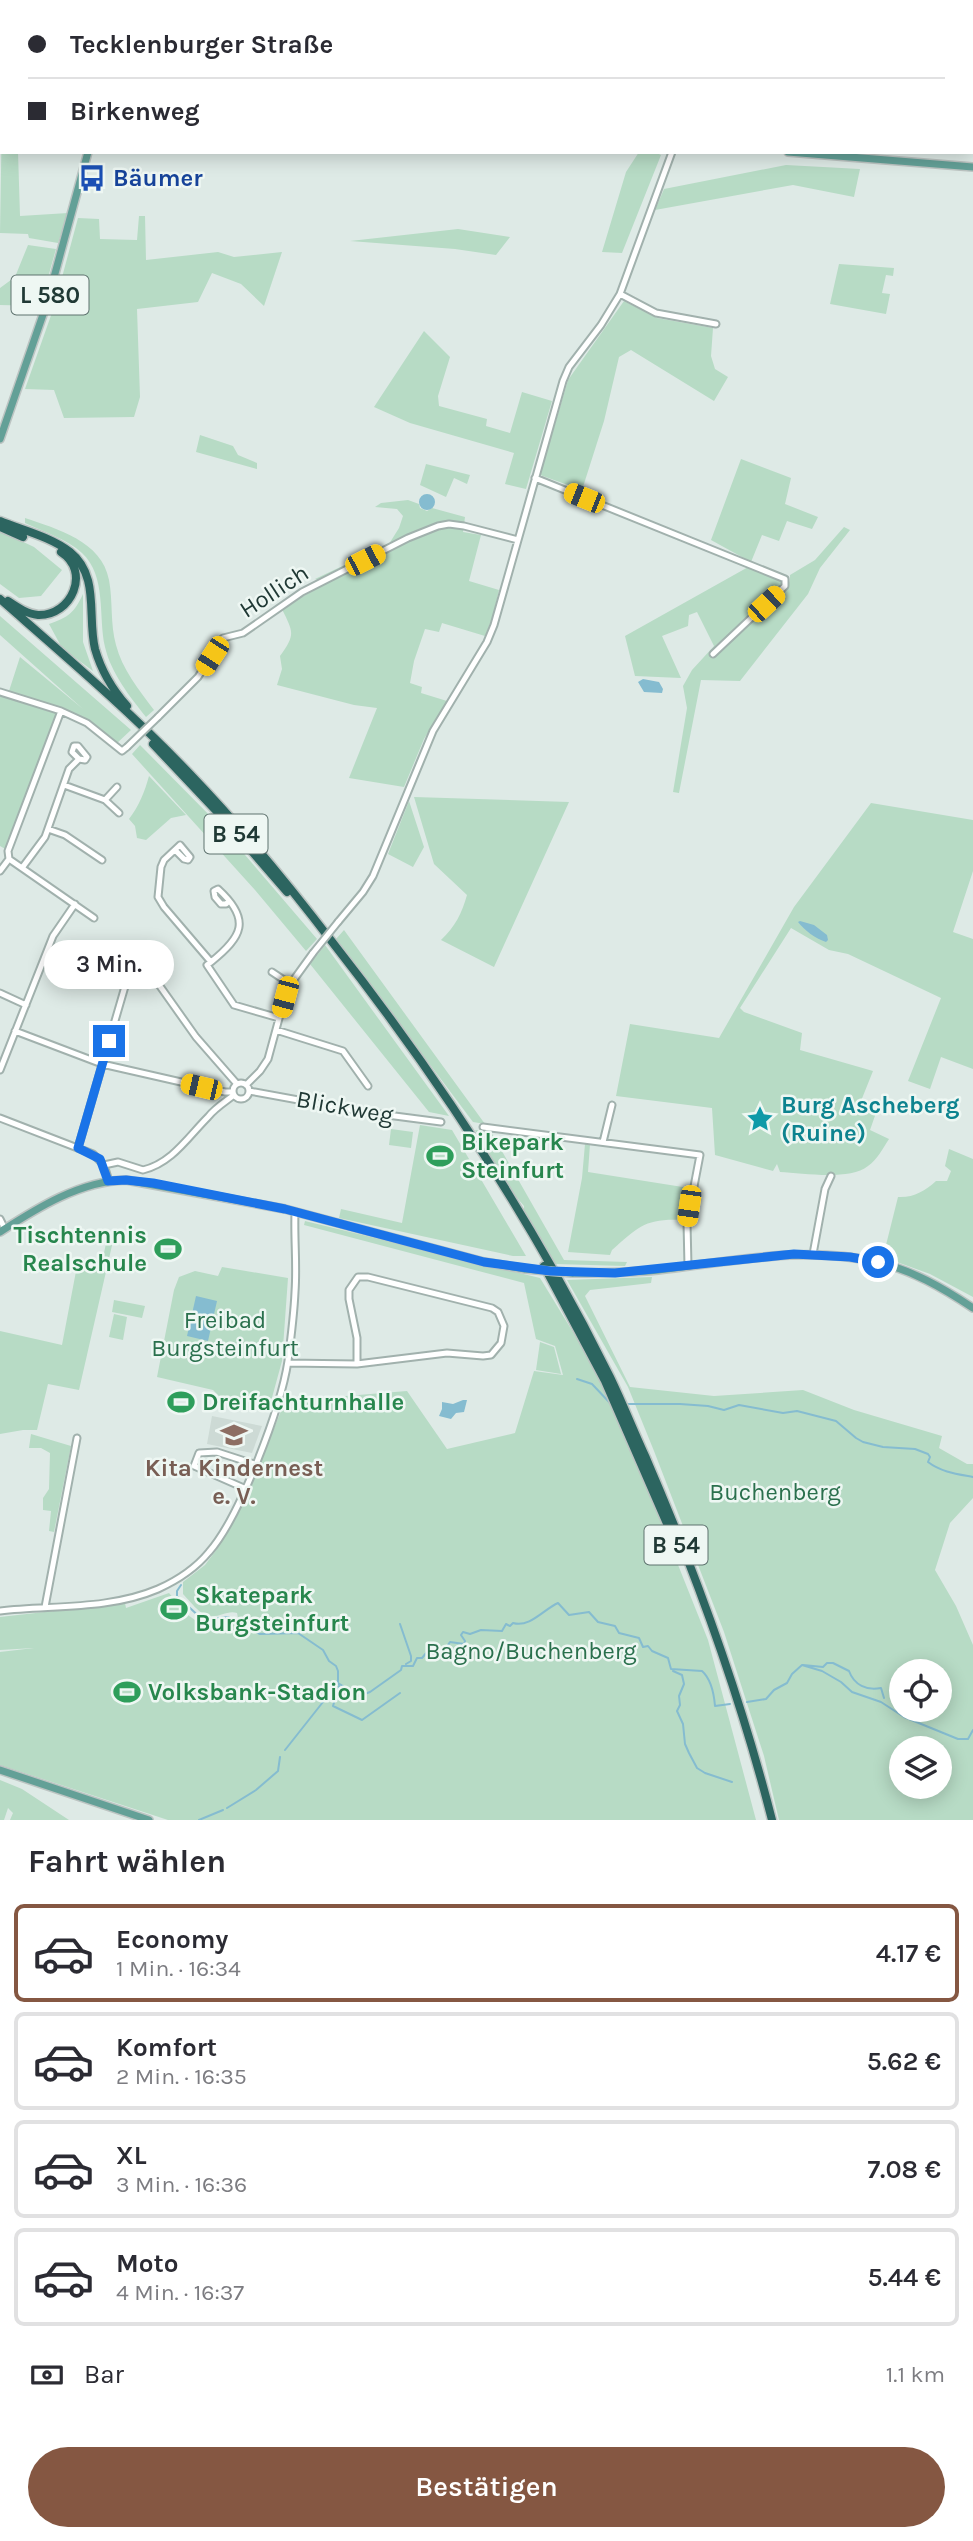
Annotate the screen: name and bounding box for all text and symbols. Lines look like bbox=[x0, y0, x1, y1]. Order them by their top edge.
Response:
text: Tecklenburger Straße bbox=[70, 29, 333, 60]
text: Birkenweg bbox=[70, 96, 200, 127]
bus stop icon: Bäumer bbox=[77, 163, 107, 193]
place label: Bäumer bbox=[113, 164, 203, 192]
road number: L 580 bbox=[12, 276, 88, 314]
car bbox=[561, 480, 608, 516]
car bbox=[342, 541, 389, 579]
street label: Hollich bbox=[234, 558, 314, 624]
car bbox=[744, 582, 789, 626]
car bbox=[192, 633, 233, 679]
road number: B 54 bbox=[204, 814, 268, 854]
callout: 3 Min. bbox=[44, 940, 174, 988]
text: 3 Min. bbox=[76, 951, 142, 978]
car bbox=[270, 974, 301, 1020]
route end bbox=[93, 1025, 125, 1057]
car bbox=[179, 1072, 224, 1102]
street label: Blickweg bbox=[294, 1085, 396, 1129]
place label: Burg Ascheberg (Ruine) bbox=[781, 1091, 960, 1147]
place icon: Burg Ascheberg (Ruine) bbox=[745, 1104, 775, 1134]
place label: Bikepark Steinfurt bbox=[461, 1128, 564, 1184]
sports icon: Bikepark Steinfurt bbox=[425, 1141, 455, 1171]
car bbox=[676, 1184, 703, 1228]
place label: Tischtennis Realschule bbox=[13, 1221, 147, 1277]
sports icon: Tischtennis Realschule bbox=[153, 1234, 183, 1264]
route start bbox=[862, 1246, 894, 1278]
park label: Freibad Burgsteinfurt bbox=[151, 1306, 299, 1362]
sports icon: Dreifachturnhalle bbox=[166, 1387, 196, 1417]
place label: Dreifachturnhalle bbox=[202, 1388, 404, 1416]
school or university icon: Kita Kindernest e. V. bbox=[219, 1420, 249, 1450]
place label: Kita Kindernest e. V. bbox=[145, 1454, 323, 1510]
park label: Buchenberg bbox=[709, 1478, 841, 1506]
road number: B 54 bbox=[644, 1526, 708, 1564]
place label: Skatepark Burgsteinfurt bbox=[195, 1581, 349, 1637]
sports icon: Skatepark Burgsteinfurt bbox=[159, 1594, 189, 1624]
park label: Bagno/Buchenberg bbox=[425, 1637, 637, 1665]
map controls bbox=[889, 1659, 952, 1799]
button: locate bbox=[889, 1659, 952, 1722]
sports icon: Volksbank-Stadion bbox=[112, 1677, 142, 1707]
place label: Volksbank-Stadion bbox=[148, 1678, 366, 1706]
button: layers bbox=[889, 1736, 952, 1799]
text: Fahrt wählen bbox=[28, 1843, 226, 1880]
icon: car bbox=[32, 1922, 95, 1985]
text: Economy bbox=[116, 1924, 228, 1955]
text: 4.17 € bbox=[876, 1938, 941, 1969]
text: 1 Min. · 16:34 bbox=[116, 1955, 241, 1982]
icon: car bbox=[32, 2030, 95, 2093]
text: Komfort bbox=[116, 2032, 217, 2063]
text: 5.62 € bbox=[867, 2046, 941, 2077]
text: 2 Min. · 16:35 bbox=[116, 2063, 247, 2090]
icon: car bbox=[32, 2138, 95, 2201]
text: XL bbox=[116, 2140, 147, 2171]
text: 7.08 € bbox=[867, 2154, 941, 2185]
text: 3 Min. · 16:36 bbox=[116, 2171, 247, 2198]
icon: car bbox=[32, 2246, 95, 2309]
text: Moto bbox=[116, 2248, 178, 2279]
text: 5.44 € bbox=[867, 2262, 941, 2293]
text: 4 Min. · 16:37 bbox=[116, 2279, 244, 2306]
icon: cash bbox=[28, 2356, 66, 2394]
text: Bar bbox=[84, 2359, 124, 2390]
text: 1.1 km bbox=[886, 2361, 945, 2388]
button: Bestätigen bbox=[28, 2447, 945, 2527]

